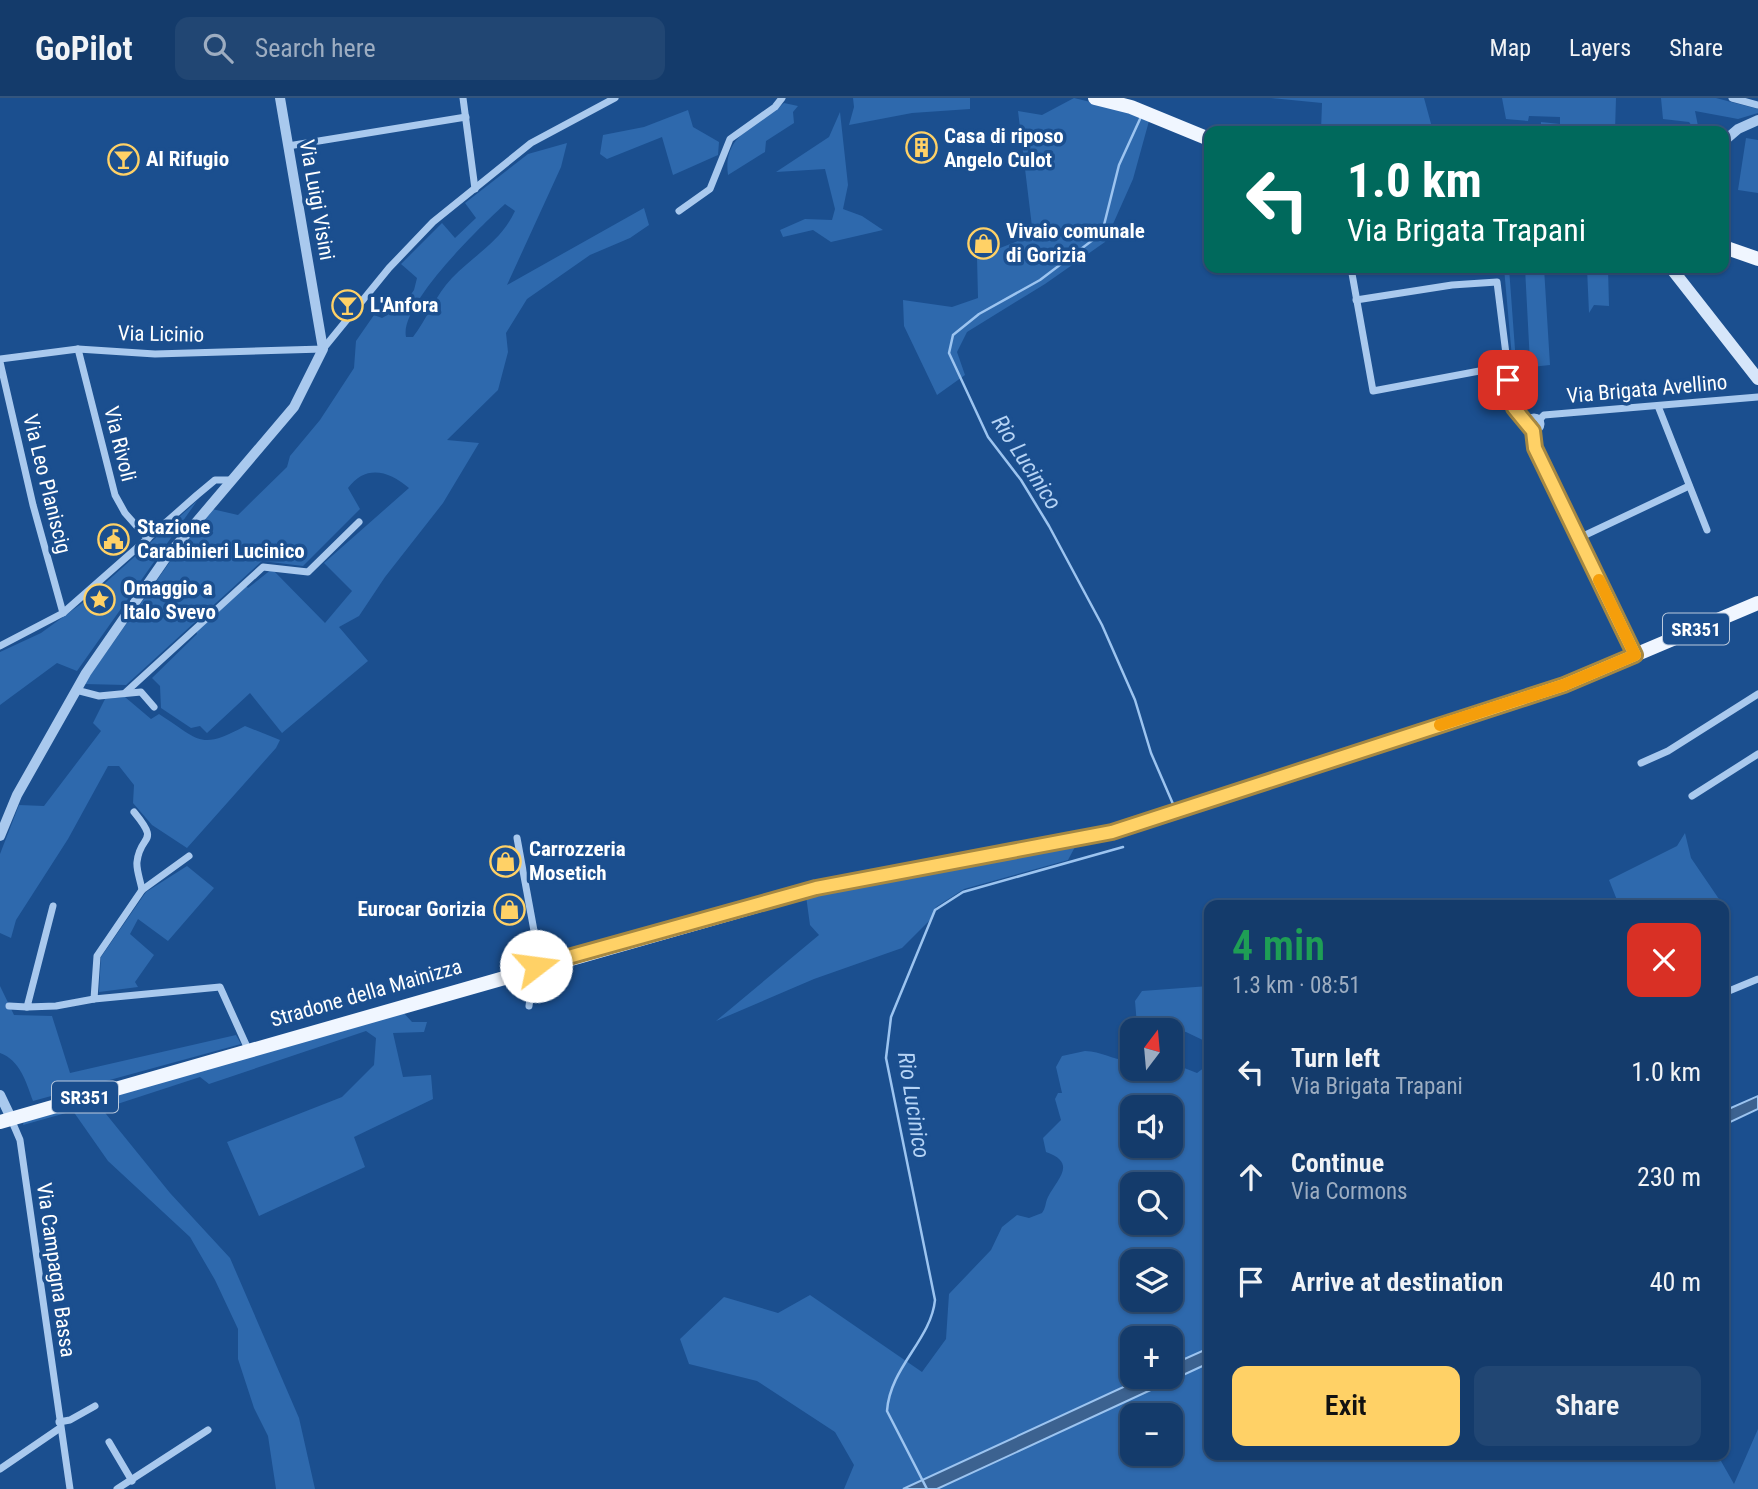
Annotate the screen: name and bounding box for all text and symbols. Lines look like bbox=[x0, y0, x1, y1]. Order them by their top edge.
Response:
search box bbox=[175, 17, 665, 80]
text: GoPilot bbox=[35, 29, 133, 68]
icon: search bbox=[199, 29, 237, 67]
text: Search here bbox=[255, 33, 376, 63]
text: Map bbox=[1490, 34, 1531, 62]
text: Layers bbox=[1569, 34, 1631, 62]
text: Share bbox=[1669, 34, 1723, 62]
place label: Casa di riposo Angelo Culot bbox=[944, 124, 1064, 172]
building icon: Casa di riposo Angelo Culot bbox=[904, 131, 938, 165]
street label: Via Luigi Visini bbox=[295, 138, 339, 262]
bar icon: Al Rifugio bbox=[106, 142, 140, 176]
place label: Al Rifugio bbox=[146, 147, 229, 171]
text: 1.0 km bbox=[1347, 152, 1482, 209]
icon: left bbox=[1232, 154, 1323, 245]
text: Via Brigata Trapani bbox=[1347, 211, 1586, 249]
place label: Vivaio comunale di Gorizia bbox=[1006, 219, 1145, 267]
shop icon: Vivaio comunale di Gorizia bbox=[966, 226, 1000, 260]
bar icon: L'Anfora bbox=[330, 288, 364, 322]
place label: L'Anfora bbox=[370, 293, 439, 317]
street label: Via Licinio bbox=[118, 321, 204, 347]
pin bbox=[1478, 350, 1538, 410]
icon: arrive bbox=[1489, 361, 1527, 399]
street label: Via Brigata Avellino bbox=[1566, 370, 1728, 408]
street label: Via Rivoli bbox=[99, 404, 141, 484]
water label: Rio Lucinico bbox=[986, 410, 1067, 515]
street label: Via Leo Planiscig bbox=[18, 412, 76, 556]
place label: Stazione Carabinieri Lucinico bbox=[137, 515, 305, 563]
public building icon: Stazione Carabinieri Lucinico bbox=[97, 522, 131, 556]
place label: Omaggio a Italo Svevo bbox=[123, 576, 216, 624]
place icon: Omaggio a Italo Svevo bbox=[83, 583, 117, 617]
road number: SR351 bbox=[1663, 614, 1729, 644]
place label: Carrozzeria Mosetich bbox=[529, 837, 626, 885]
shop icon: Carrozzeria Mosetich bbox=[489, 844, 523, 878]
shop icon: Eurocar Gorizia bbox=[492, 892, 526, 926]
place label: Eurocar Gorizia bbox=[357, 897, 486, 921]
text: 4 min bbox=[1232, 921, 1325, 970]
button: close bbox=[1627, 923, 1701, 997]
position arrow bbox=[499, 929, 573, 1003]
street label: Stradone della Mainizza bbox=[268, 954, 464, 1032]
text: 1.3 km · 08:51 bbox=[1232, 972, 1361, 999]
north arrow bbox=[1120, 1018, 1183, 1082]
map controls bbox=[1120, 1018, 1183, 1466]
text: Turn left bbox=[1291, 1043, 1380, 1073]
water label: Rio Lucinico bbox=[892, 1050, 935, 1160]
icon: left bbox=[1232, 1053, 1270, 1091]
text: 1.0 km bbox=[1631, 1057, 1701, 1087]
text: Via Brigata Trapani bbox=[1291, 1073, 1463, 1100]
road number: SR351 bbox=[52, 1082, 118, 1113]
button: sound bbox=[1120, 1095, 1183, 1158]
text: Continue bbox=[1291, 1148, 1384, 1178]
icon: ahead bbox=[1232, 1158, 1270, 1196]
text: 230 m bbox=[1637, 1162, 1701, 1192]
button: search bbox=[1120, 1172, 1183, 1235]
text: Via Cormons bbox=[1291, 1178, 1408, 1205]
street label: Via Campagna Bassa bbox=[32, 1181, 80, 1359]
button: layers bbox=[1120, 1249, 1183, 1312]
icon: arrive bbox=[1232, 1263, 1270, 1301]
text: Arrive at destination bbox=[1291, 1267, 1503, 1297]
text: 40 m bbox=[1650, 1267, 1701, 1297]
button: + bbox=[1120, 1326, 1183, 1389]
button: Exit bbox=[1232, 1366, 1460, 1446]
button: Share bbox=[1474, 1366, 1701, 1446]
button: − bbox=[1120, 1403, 1183, 1466]

